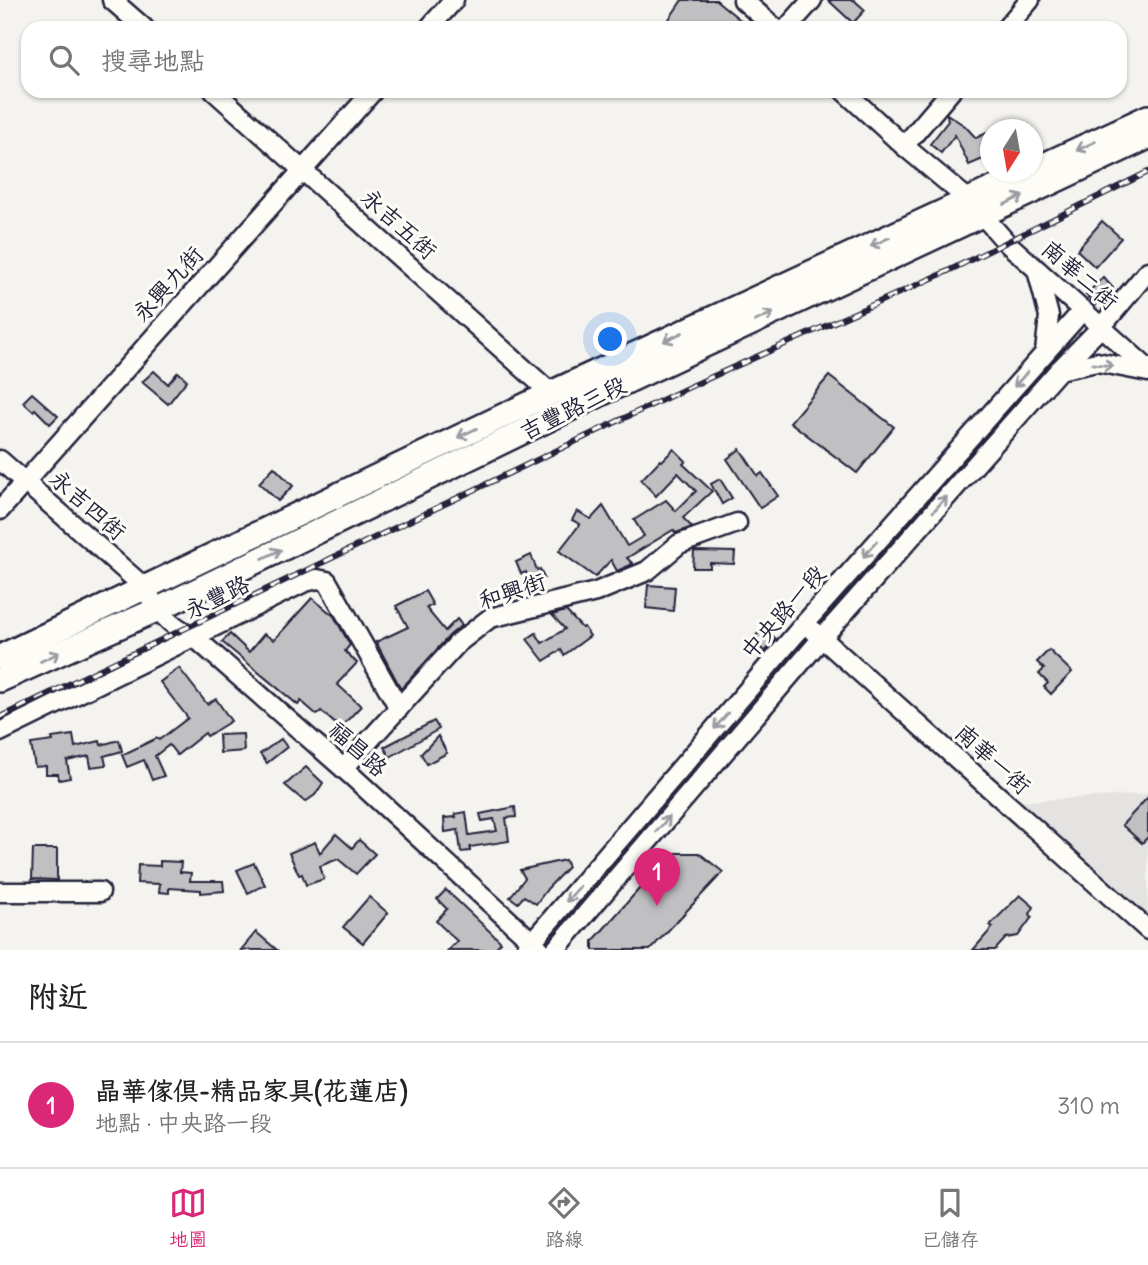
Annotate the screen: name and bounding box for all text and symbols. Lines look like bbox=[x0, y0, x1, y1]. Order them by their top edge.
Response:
search box bbox=[21, 21, 1127, 98]
icon: search bbox=[45, 41, 83, 79]
text: 搜尋地點 bbox=[101, 44, 205, 77]
north arrow bbox=[980, 119, 1043, 182]
one-way arrow bbox=[1076, 140, 1097, 154]
street label: 永吉五街 bbox=[355, 182, 443, 265]
one-way arrow bbox=[1003, 193, 1025, 206]
street label: 南華二街 bbox=[1036, 234, 1125, 316]
one-way arrow bbox=[870, 236, 891, 249]
street label: 永興九街 bbox=[126, 240, 209, 328]
one-way arrow bbox=[753, 310, 774, 323]
your location bbox=[593, 322, 627, 356]
one-way arrow bbox=[663, 331, 684, 344]
one-way arrow bbox=[1092, 359, 1114, 372]
street label: 吉豐路三段 bbox=[515, 369, 631, 446]
one-way arrow bbox=[1013, 370, 1029, 388]
one-way arrow bbox=[457, 427, 478, 441]
street label: 永吉四街 bbox=[44, 464, 133, 546]
one-way arrow bbox=[932, 495, 948, 513]
one-way arrow bbox=[862, 540, 878, 558]
one-way arrow bbox=[261, 546, 282, 560]
street label: 中央路一段 bbox=[734, 559, 831, 665]
street label: 和興街 bbox=[475, 566, 549, 615]
street label: 永豐路 bbox=[179, 568, 254, 625]
one-way arrow bbox=[38, 650, 60, 663]
one-way arrow bbox=[713, 712, 729, 730]
street label: 福昌路 bbox=[323, 715, 394, 782]
street label: 南華一街 bbox=[949, 717, 1037, 800]
one-way arrow bbox=[655, 815, 671, 833]
pin: 1 bbox=[634, 848, 680, 906]
one-way arrow bbox=[565, 885, 581, 903]
text: 附近 bbox=[28, 977, 88, 1015]
text: 晶華傢俱-精品家具(花蓮店) bbox=[95, 1074, 408, 1107]
text: 1 bbox=[46, 1091, 56, 1120]
text: 310 m bbox=[1057, 1091, 1120, 1120]
text: 地點 · 中央路一段 bbox=[95, 1108, 272, 1137]
tab: 地圖 bbox=[169, 1184, 207, 1251]
tab: 路線 bbox=[545, 1184, 584, 1251]
tab: 已儲存 bbox=[922, 1184, 979, 1251]

